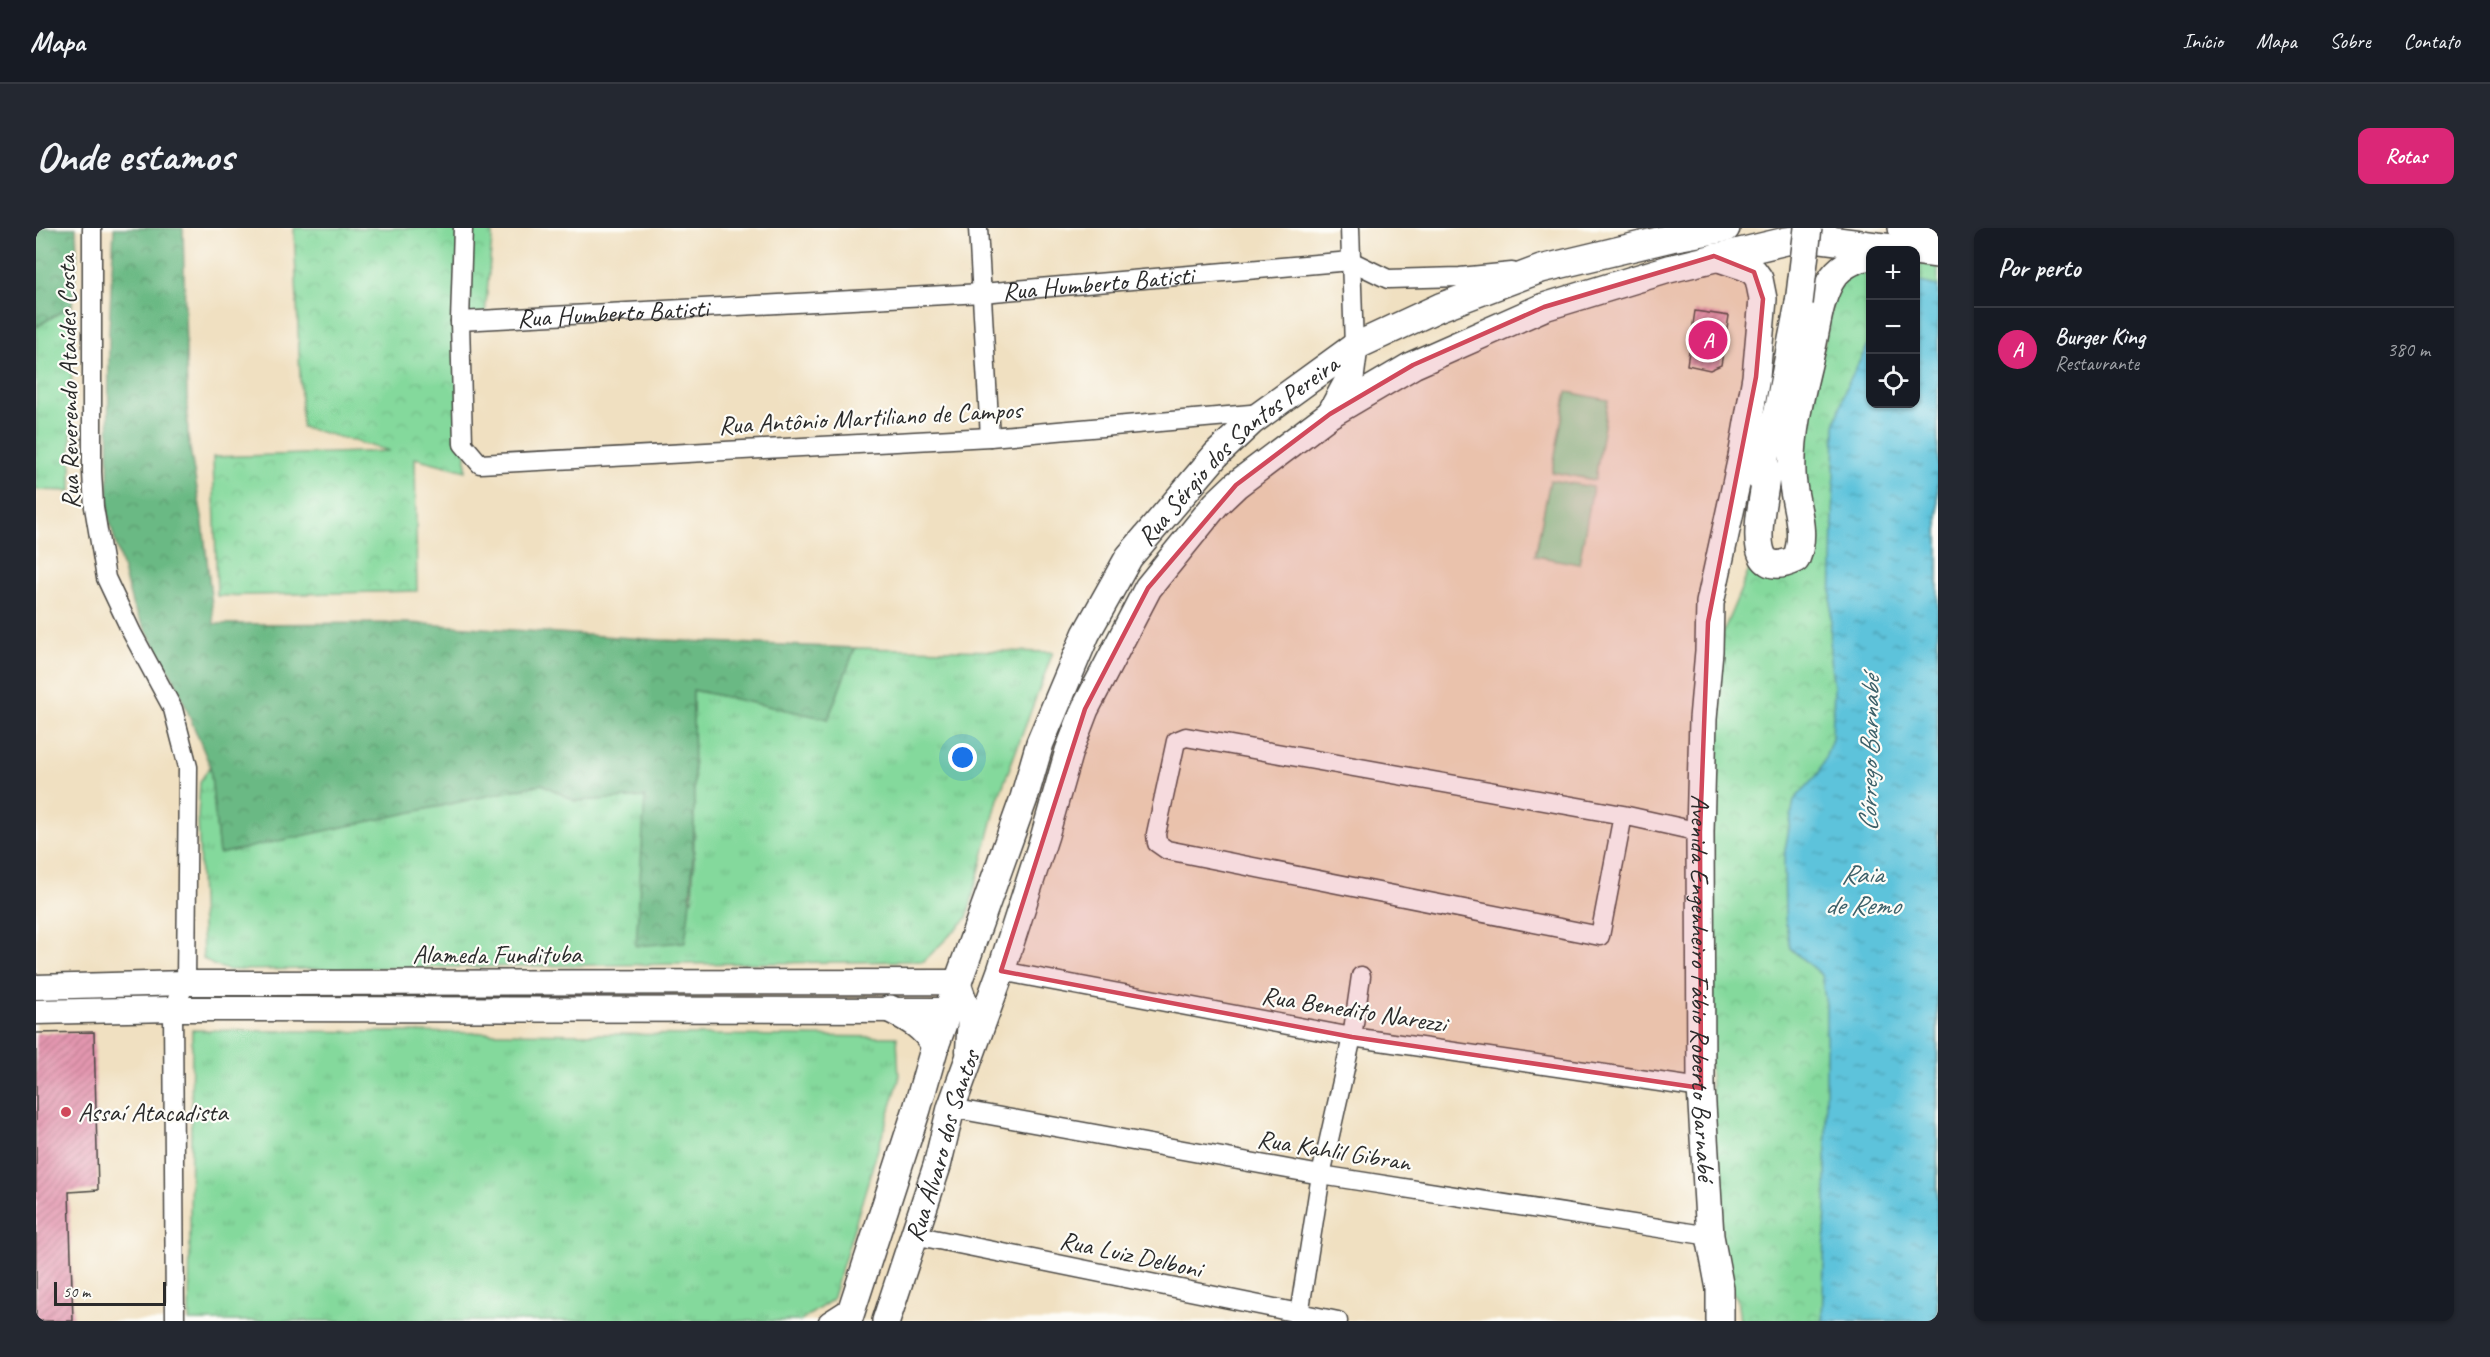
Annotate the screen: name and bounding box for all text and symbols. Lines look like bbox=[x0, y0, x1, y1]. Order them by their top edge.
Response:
text: Mapa bbox=[30, 24, 85, 59]
text: Início bbox=[2183, 28, 2223, 54]
text: Mapa bbox=[2256, 28, 2297, 54]
text: Sobre bbox=[2330, 28, 2370, 54]
text: Contato bbox=[2403, 28, 2460, 54]
button: Rotas bbox=[2358, 128, 2454, 184]
text: Onde estamos bbox=[36, 130, 233, 183]
map controls bbox=[1866, 246, 1920, 408]
button: + bbox=[1866, 246, 1920, 300]
text: Por perto bbox=[1998, 251, 2080, 284]
street label: Rua Reverendo Ataídes Costa bbox=[50, 252, 87, 509]
street label: Rua Humberto Batisti bbox=[1001, 258, 1198, 308]
street label: Rua Humberto Batisti bbox=[516, 292, 713, 335]
button: − bbox=[1866, 300, 1920, 354]
pin: A bbox=[1688, 318, 1728, 362]
text: Burger King bbox=[2055, 323, 2145, 351]
text: A bbox=[2012, 337, 2023, 362]
text: 380 m bbox=[2387, 337, 2430, 362]
street label: Rua Sérgio dos Santos Pereira bbox=[1130, 346, 1347, 553]
text: Restaurante bbox=[2055, 351, 2139, 376]
button: locate bbox=[1866, 354, 1920, 408]
street label: Rua Antônio Martiliano de Campos bbox=[718, 393, 1025, 442]
water label: Córrego Barnabé bbox=[1851, 668, 1887, 832]
your location bbox=[948, 743, 977, 772]
street label: Avenida Engenheiro Fábio Roberto Barnabé bbox=[1683, 794, 1723, 1185]
water label: Raia de Remo bbox=[1825, 857, 1903, 922]
street label: Alameda Fundituba bbox=[413, 938, 583, 971]
street label: Rua Benedito Narezzi bbox=[1259, 979, 1452, 1041]
street label: Rua Álvaro dos Santos bbox=[897, 1044, 988, 1246]
place label: Assaí Atacadista bbox=[78, 1096, 229, 1129]
marker: Assaí Atacadista bbox=[59, 1105, 73, 1119]
street label: Rua Kahlil Gibran bbox=[1255, 1122, 1414, 1179]
street label: Rua Luiz Delboni bbox=[1057, 1223, 1208, 1286]
scale bar bbox=[54, 1279, 166, 1306]
text: 50 m bbox=[63, 1282, 90, 1302]

